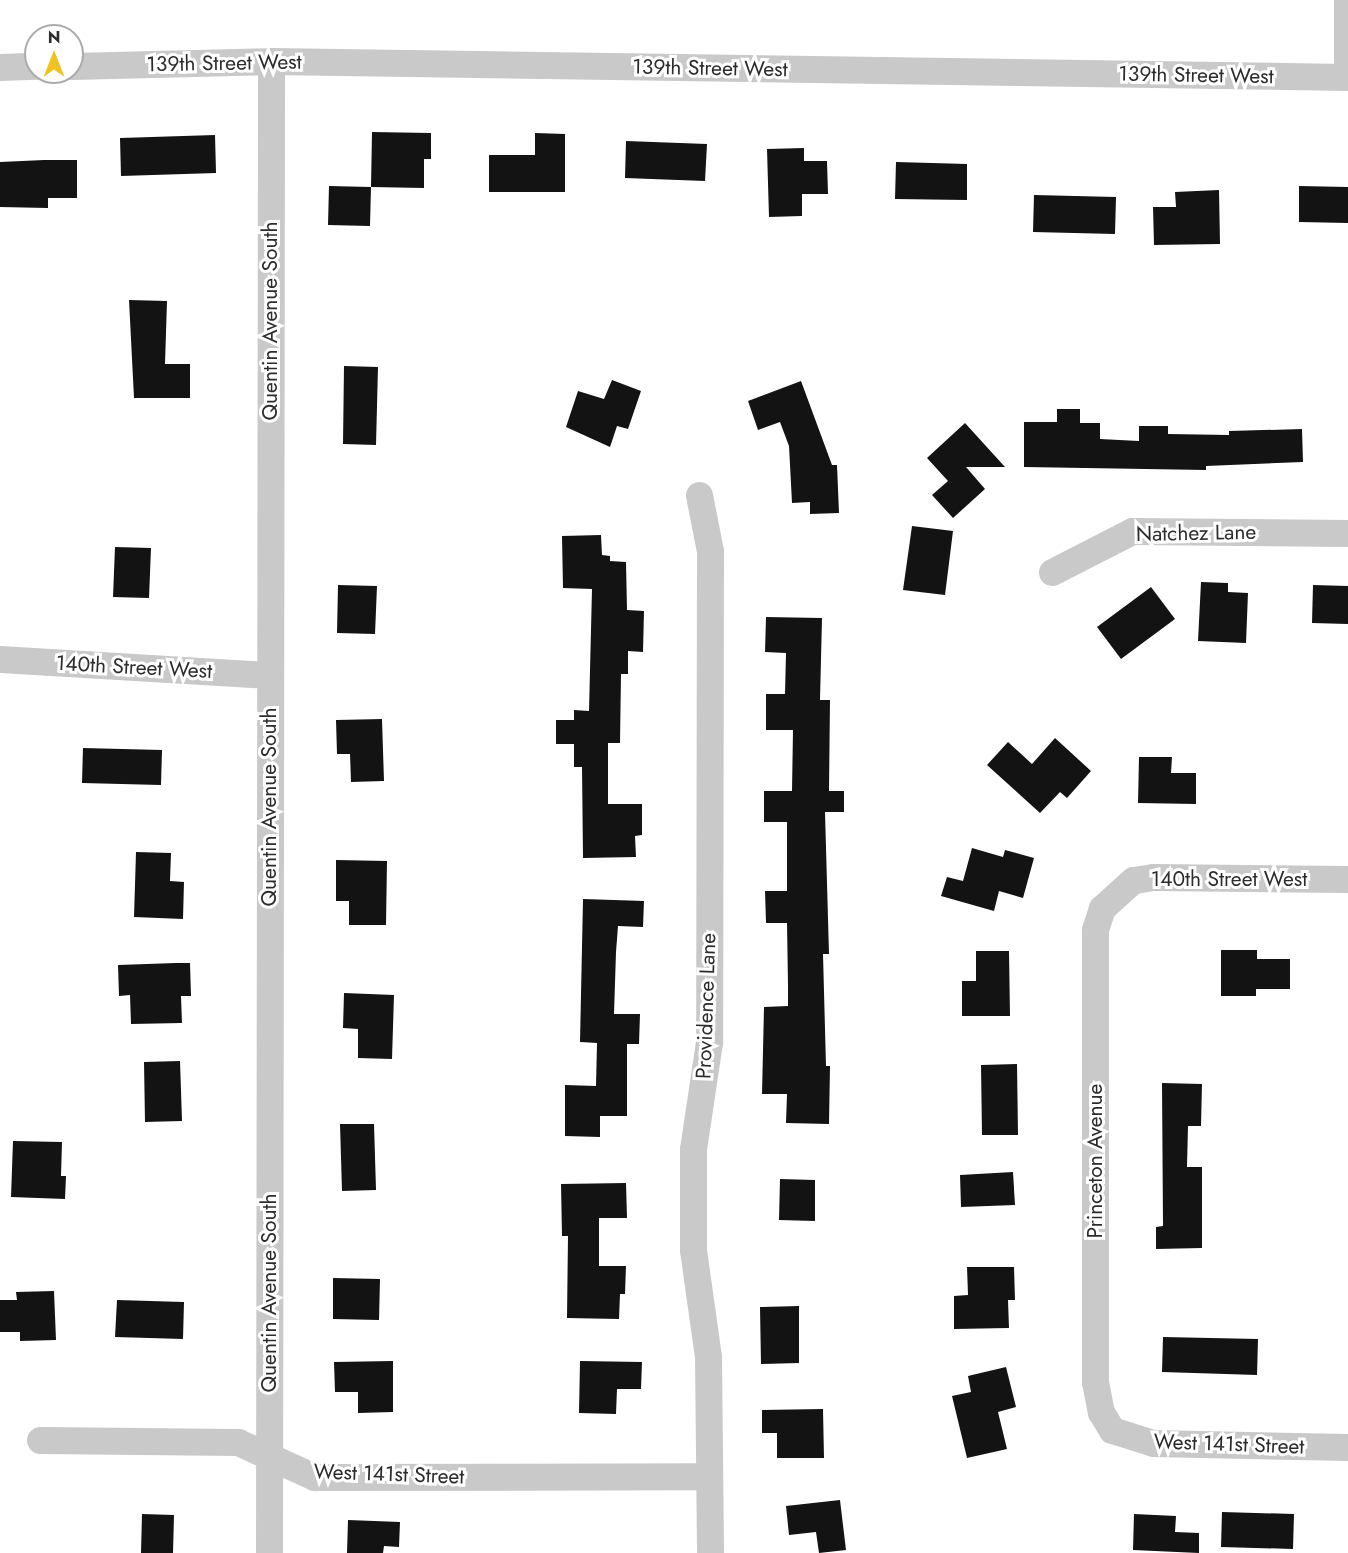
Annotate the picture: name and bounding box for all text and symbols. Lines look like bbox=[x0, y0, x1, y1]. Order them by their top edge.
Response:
north arrow bbox=[24, 24, 84, 84]
text: N bbox=[48, 26, 60, 49]
street label: 139th Street West bbox=[146, 49, 302, 77]
street label: 139th Street West bbox=[632, 54, 788, 82]
street label: 139th Street West bbox=[1118, 61, 1274, 89]
street label: Quentin Avenue South bbox=[257, 221, 283, 421]
street label: Natchez Lane bbox=[1136, 519, 1256, 547]
street label: 140th Street West bbox=[55, 650, 213, 684]
street label: Quentin Avenue South bbox=[256, 707, 282, 907]
street label: 140th Street West bbox=[1151, 866, 1307, 892]
street label: Providence Lane bbox=[691, 933, 721, 1079]
street label: Princeton Avenue bbox=[1082, 1084, 1108, 1238]
street label: Quentin Avenue South bbox=[256, 1193, 282, 1393]
street label: West 141st Street bbox=[1153, 1429, 1305, 1459]
street label: West 141st Street bbox=[313, 1459, 465, 1489]

